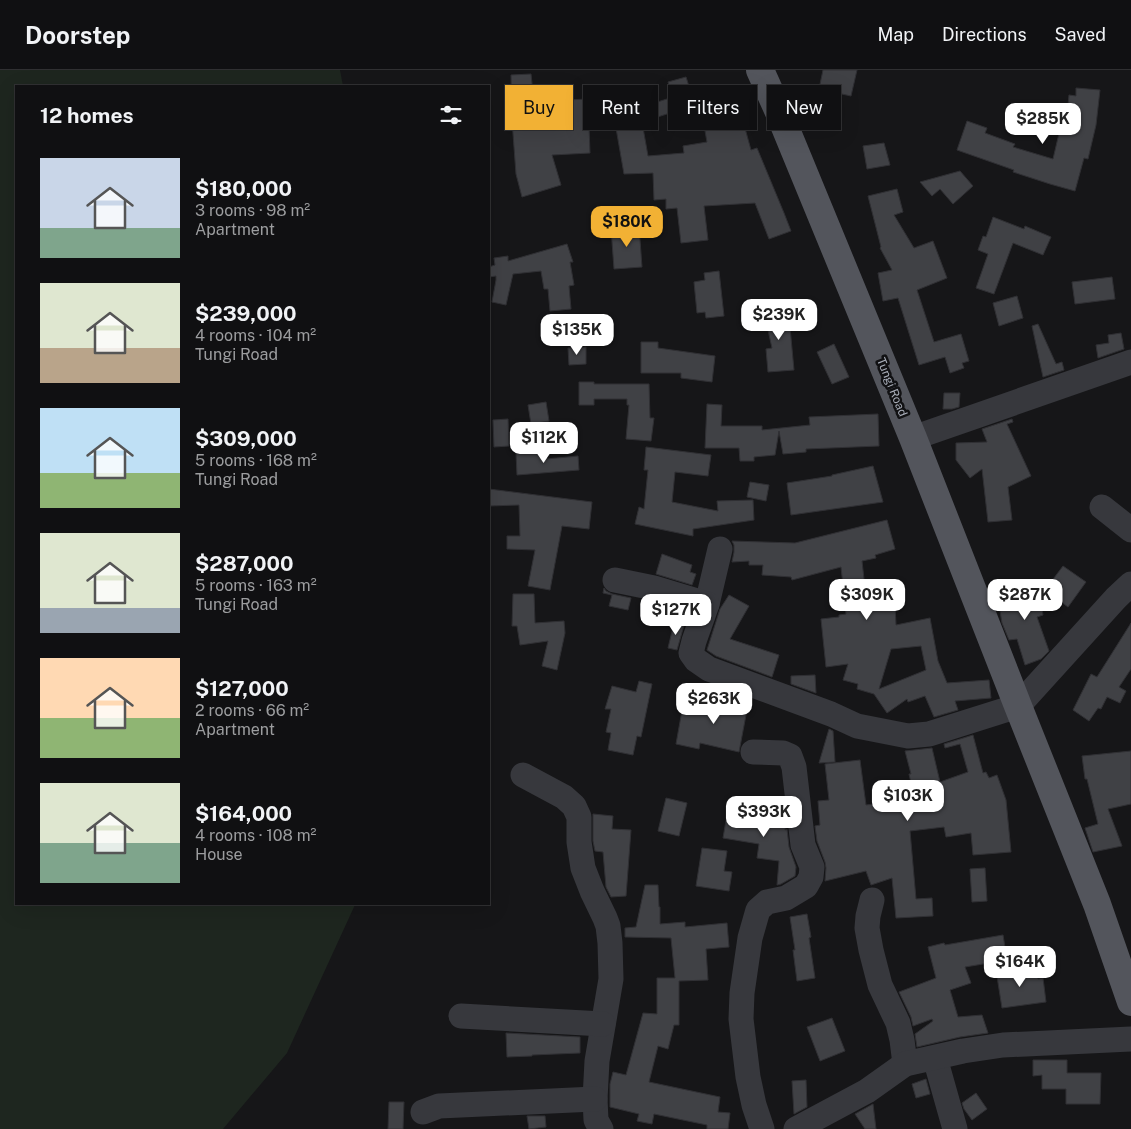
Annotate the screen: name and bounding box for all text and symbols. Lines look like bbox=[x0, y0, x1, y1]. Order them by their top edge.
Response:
text: Doorstep bbox=[25, 21, 130, 49]
text: Map bbox=[877, 24, 914, 45]
text: Directions bbox=[942, 24, 1027, 45]
text: Saved bbox=[1055, 24, 1106, 45]
chip: Buy bbox=[505, 85, 573, 130]
chip: Rent bbox=[583, 85, 658, 130]
chip: Filters bbox=[668, 85, 757, 130]
chip: New bbox=[767, 85, 841, 130]
icon: filters bbox=[437, 101, 465, 129]
pin: $285K bbox=[1008, 102, 1078, 145]
text: 12 homes bbox=[40, 103, 134, 128]
text: $285K bbox=[1016, 109, 1070, 128]
text: $180,000 bbox=[195, 176, 292, 201]
icon: home bbox=[80, 178, 140, 238]
text: 3 rooms · 98 m² bbox=[195, 201, 310, 220]
pin: $180K bbox=[592, 206, 662, 248]
text: $180K bbox=[602, 212, 652, 231]
text: Apartment bbox=[195, 220, 275, 239]
pin: $239K bbox=[744, 298, 814, 341]
text: $239,000 bbox=[195, 301, 297, 326]
icon: home bbox=[80, 303, 140, 363]
text: $239K bbox=[752, 305, 806, 324]
pin: $135K bbox=[542, 314, 612, 356]
text: $135K bbox=[552, 320, 602, 339]
text: 4 rooms · 104 m² bbox=[195, 326, 316, 345]
text: Tungi Road bbox=[195, 345, 278, 364]
street label: Tungi Road bbox=[874, 356, 910, 418]
pin: $112K bbox=[509, 422, 579, 464]
text: $309,000 bbox=[195, 426, 297, 451]
icon: home bbox=[80, 428, 140, 488]
text: $112K bbox=[521, 428, 567, 447]
text: 5 rooms · 168 m² bbox=[195, 451, 317, 470]
text: Tungi Road bbox=[195, 470, 278, 489]
text: $287,000 bbox=[195, 551, 293, 576]
icon: home bbox=[80, 553, 140, 613]
text: 5 rooms · 163 m² bbox=[195, 576, 317, 595]
pin: $309K bbox=[832, 578, 902, 621]
pin: $287K bbox=[990, 578, 1060, 621]
text: $309K bbox=[840, 585, 894, 604]
text: $287K bbox=[998, 585, 1052, 604]
pin: $127K bbox=[641, 594, 711, 636]
text: Tungi Road bbox=[195, 595, 278, 614]
text: $127K bbox=[651, 600, 701, 619]
text: $127,000 bbox=[195, 676, 289, 701]
icon: home bbox=[80, 678, 140, 738]
pin: $263K bbox=[679, 682, 749, 725]
text: $263K bbox=[687, 689, 741, 708]
text: 2 rooms · 66 m² bbox=[195, 701, 309, 720]
text: Apartment bbox=[195, 720, 275, 739]
pin: $103K bbox=[873, 780, 943, 822]
text: $103K bbox=[883, 786, 933, 805]
pin: $393K bbox=[729, 796, 799, 838]
text: $164,000 bbox=[195, 801, 292, 826]
text: $393K bbox=[737, 802, 791, 821]
icon: home bbox=[80, 803, 140, 863]
text: 4 rooms · 108 m² bbox=[195, 826, 316, 845]
text: House bbox=[195, 845, 243, 864]
pin: $164K bbox=[985, 946, 1055, 988]
text: $164K bbox=[995, 952, 1045, 971]

